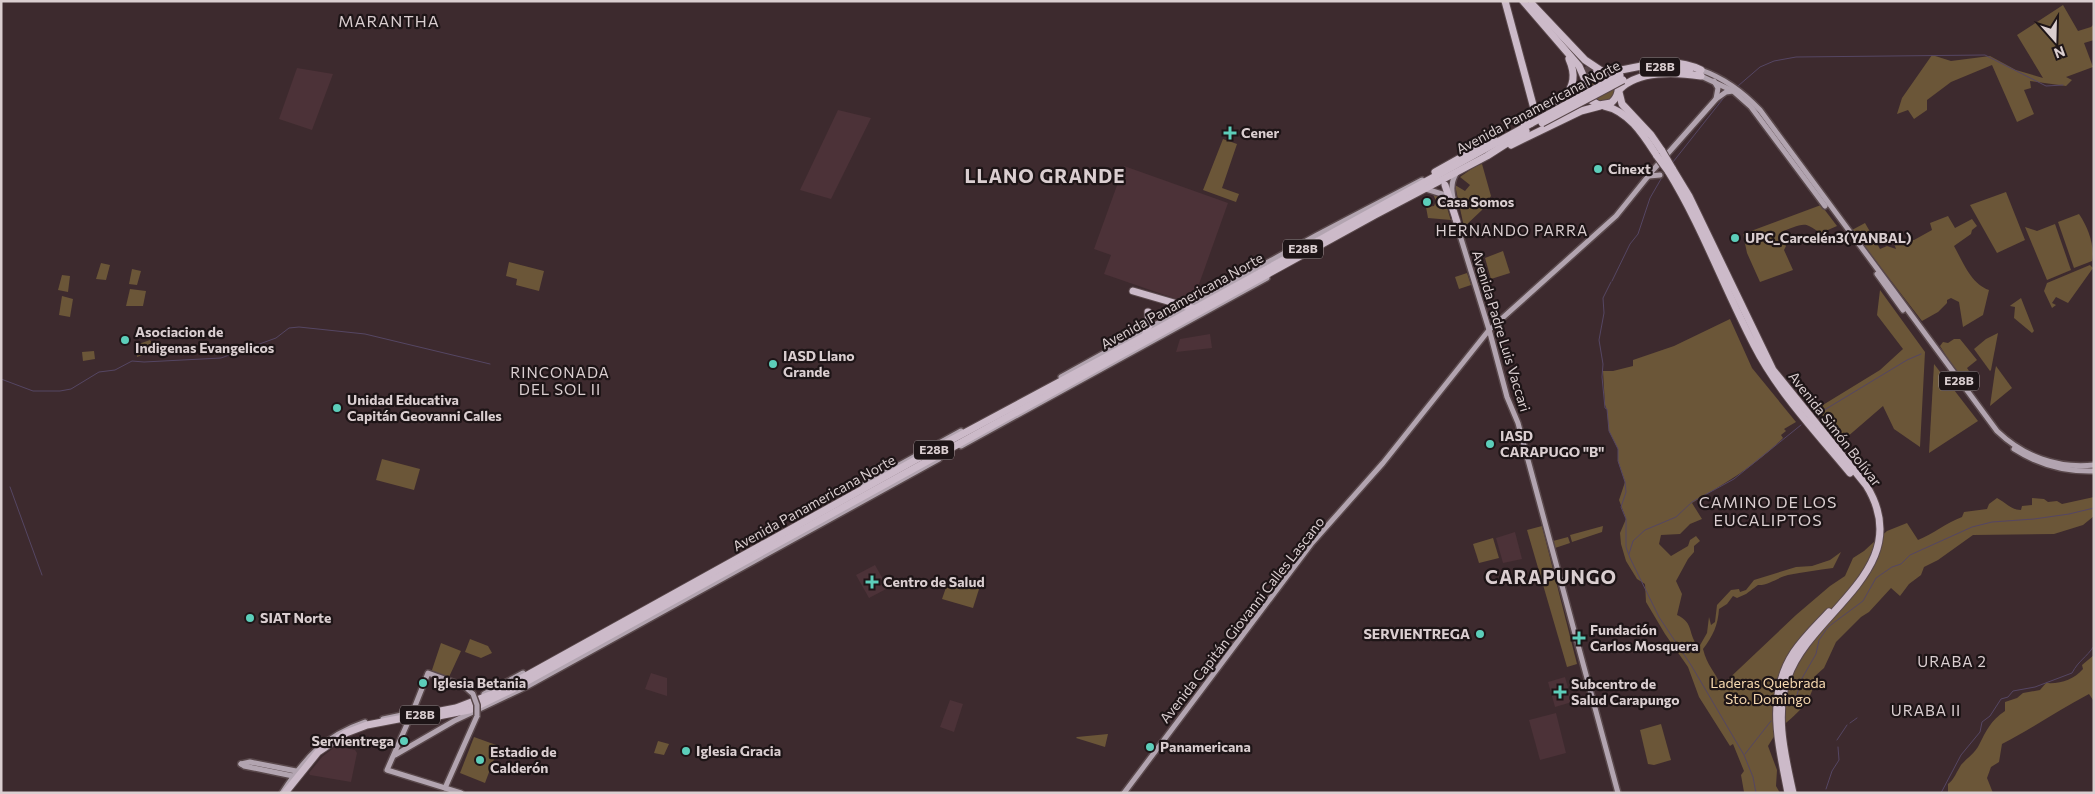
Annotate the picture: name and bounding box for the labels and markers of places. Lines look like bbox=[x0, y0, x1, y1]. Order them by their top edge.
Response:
place label: Cener bbox=[1241, 124, 1279, 141]
marker: Cener bbox=[1223, 126, 1237, 140]
place label: Cinext bbox=[1608, 160, 1651, 177]
marker: Cinext bbox=[1592, 163, 1604, 175]
place label: Casa Somos bbox=[1437, 193, 1515, 210]
marker: Casa Somos bbox=[1421, 196, 1433, 208]
place label: UPC_Carcelén3(YANBAL) bbox=[1745, 229, 1912, 246]
marker: UPC_Carcelén3(YANBAL) bbox=[1729, 232, 1741, 244]
place label: Asociacion de Indigenas Evangelicos bbox=[135, 323, 275, 356]
marker: Asociacion de Indigenas Evangelicos bbox=[119, 334, 131, 346]
place label: IASD Llano Grande bbox=[783, 347, 855, 380]
marker: IASD Llano Grande bbox=[767, 358, 779, 370]
place label: Unidad Educativa Capitán Geovanni Calles bbox=[347, 391, 502, 424]
marker: Unidad Educativa Capitán Geovanni Calles bbox=[331, 402, 343, 414]
place label: IASD CARAPUGO "B" bbox=[1500, 427, 1604, 460]
marker: IASD CARAPUGO "B" bbox=[1484, 438, 1496, 450]
place label: Centro de Salud bbox=[883, 573, 985, 590]
marker: Centro de Salud bbox=[865, 575, 879, 589]
place label: SIAT Norte bbox=[260, 609, 331, 626]
marker: SIAT Norte bbox=[244, 612, 256, 624]
place label: Fundación Carlos Mosquera bbox=[1590, 621, 1699, 654]
place label: SERVIENTREGA bbox=[1363, 625, 1470, 642]
marker: SERVIENTREGA bbox=[1474, 628, 1486, 640]
marker: Fundación Carlos Mosquera bbox=[1572, 631, 1586, 645]
place label: Iglesia Betania bbox=[433, 674, 526, 691]
place label: Subcentro de Salud Carapungo bbox=[1571, 675, 1680, 708]
marker: Iglesia Betania bbox=[417, 677, 429, 689]
marker: Subcentro de Salud Carapungo bbox=[1553, 685, 1567, 699]
place label: Servientrega bbox=[312, 732, 394, 749]
marker: Servientrega bbox=[398, 735, 410, 747]
place label: Panamericana bbox=[1160, 738, 1251, 755]
marker: Panamericana bbox=[1144, 741, 1156, 753]
place label: Iglesia Gracia bbox=[696, 742, 781, 759]
place label: Estadio de Calderón bbox=[490, 743, 557, 776]
marker: Iglesia Gracia bbox=[680, 745, 692, 757]
marker: Estadio de Calderón bbox=[474, 754, 486, 766]

